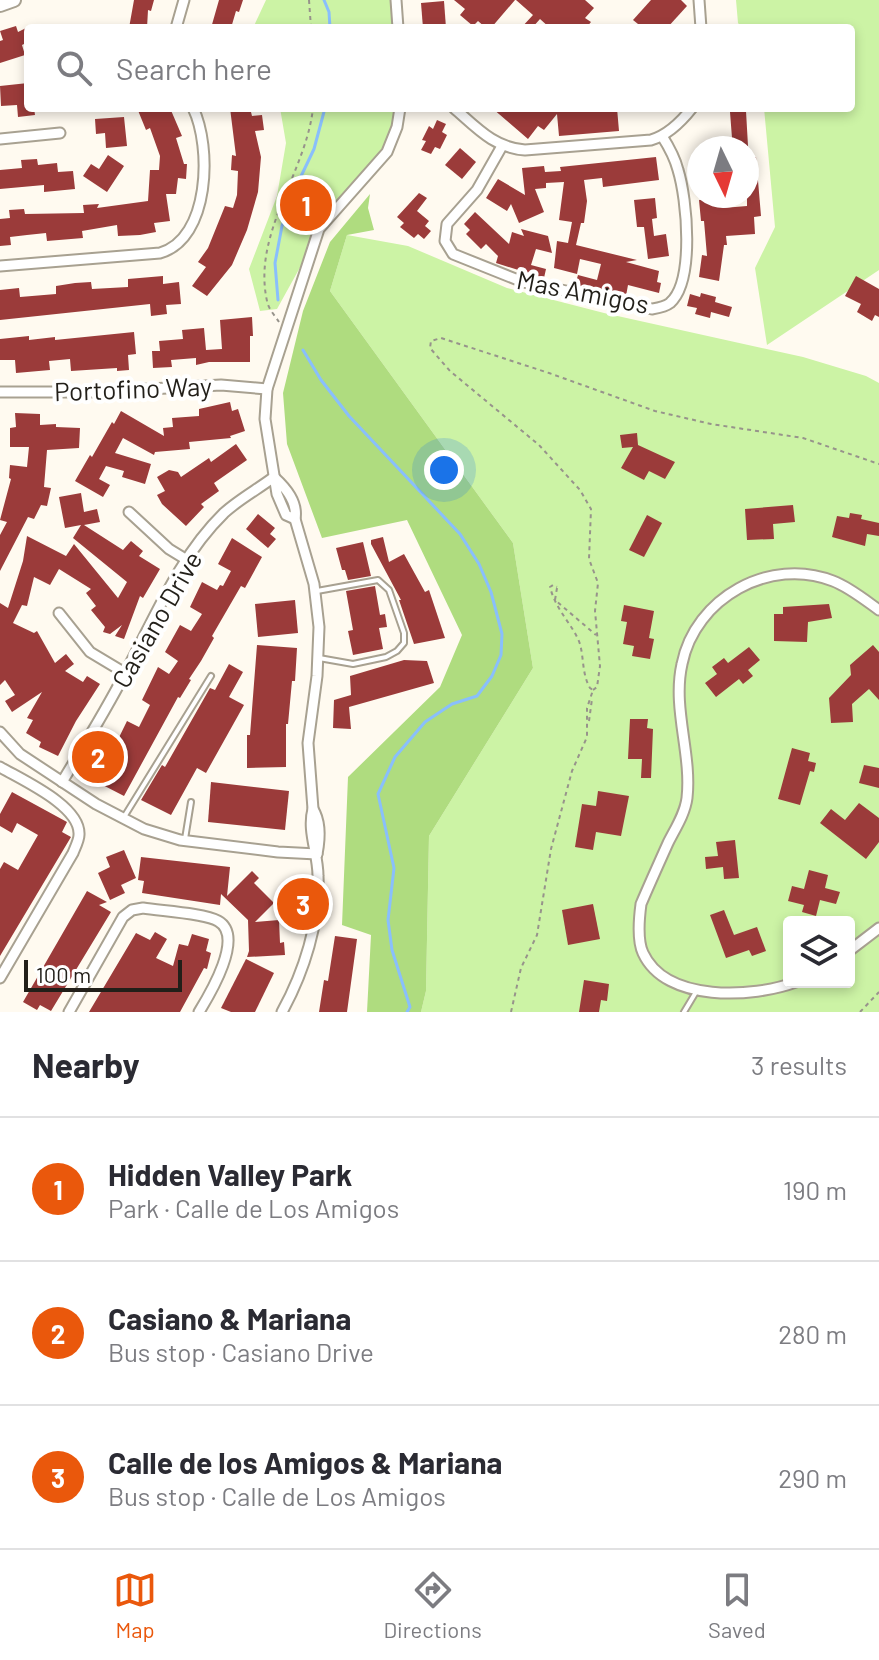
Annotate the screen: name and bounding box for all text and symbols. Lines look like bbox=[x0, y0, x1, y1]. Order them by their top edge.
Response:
search box bbox=[24, 24, 855, 112]
icon: search bbox=[52, 46, 96, 90]
text: Search here bbox=[116, 50, 272, 86]
north arrow bbox=[687, 136, 759, 208]
pin: 1 bbox=[280, 175, 332, 235]
street label: Mas Amigos bbox=[514, 263, 652, 319]
street label: Portofino Way bbox=[54, 370, 212, 406]
your location bbox=[424, 450, 464, 490]
street label: Casiano Drive bbox=[104, 545, 208, 693]
pin: 2 bbox=[72, 727, 124, 787]
pin: 3 bbox=[277, 874, 329, 934]
map controls bbox=[783, 916, 855, 988]
button: layers bbox=[783, 916, 855, 988]
scale bar bbox=[24, 956, 182, 992]
text: 100 m bbox=[36, 961, 91, 987]
text: Nearby bbox=[32, 1044, 140, 1085]
text: 3 results bbox=[751, 1049, 847, 1080]
text: Hidden Valley Park bbox=[108, 1156, 352, 1192]
text: 1 bbox=[53, 1174, 63, 1205]
text: 190 m bbox=[783, 1174, 847, 1205]
text: Park · Calle de Los Amigos bbox=[108, 1192, 399, 1223]
text: Casiano & Mariana bbox=[108, 1300, 351, 1336]
text: 2 bbox=[51, 1318, 65, 1349]
text: 280 m bbox=[778, 1318, 847, 1349]
text: Bus stop · Casiano Drive bbox=[108, 1336, 374, 1367]
text: Calle de los Amigos & Mariana bbox=[108, 1444, 502, 1480]
text: 3 bbox=[51, 1462, 65, 1493]
text: 290 m bbox=[778, 1462, 847, 1493]
text: Bus stop · Calle de Los Amigos bbox=[108, 1480, 446, 1511]
tab: Map bbox=[113, 1568, 157, 1642]
tab: Directions bbox=[383, 1568, 482, 1642]
tab: Saved bbox=[708, 1568, 766, 1642]

